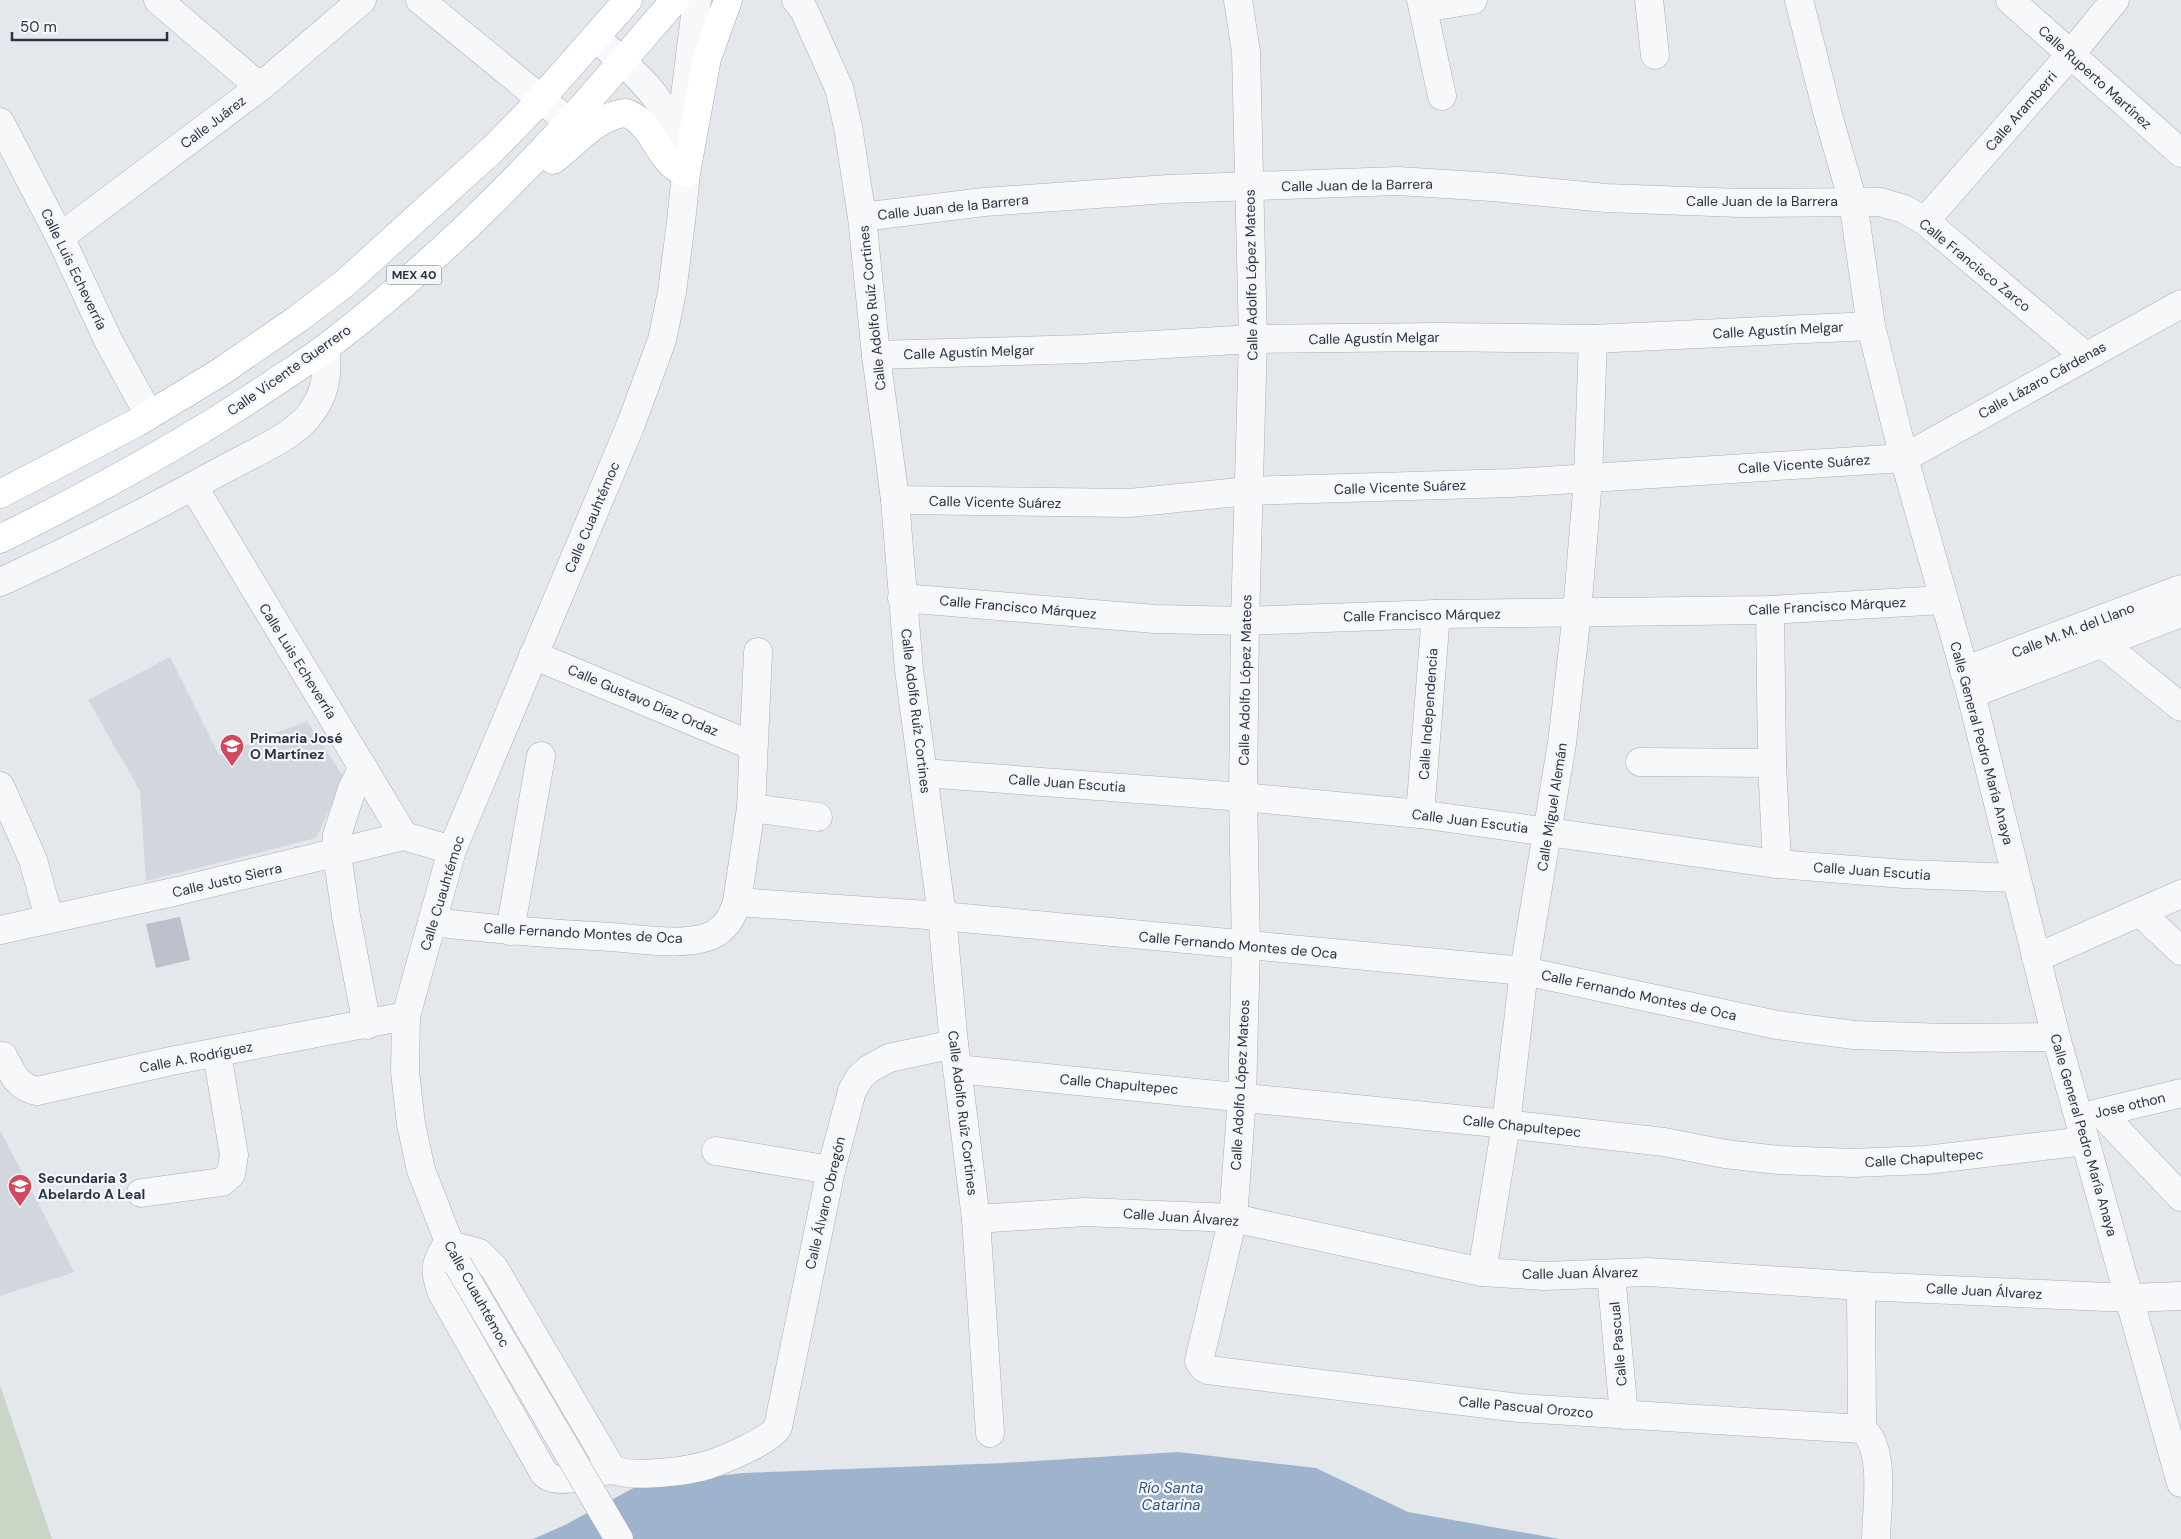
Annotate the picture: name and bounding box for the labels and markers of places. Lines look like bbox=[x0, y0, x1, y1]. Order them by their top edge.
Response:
place label: Primaria José O Martínez bbox=[250, 729, 343, 763]
school or university icon: Primaria José O Martínez bbox=[219, 733, 245, 767]
place label: Secundaria 3 Abelardo A Leal bbox=[38, 1169, 145, 1203]
school or university icon: Secundaria 3 Abelardo A Leal bbox=[7, 1173, 33, 1207]

